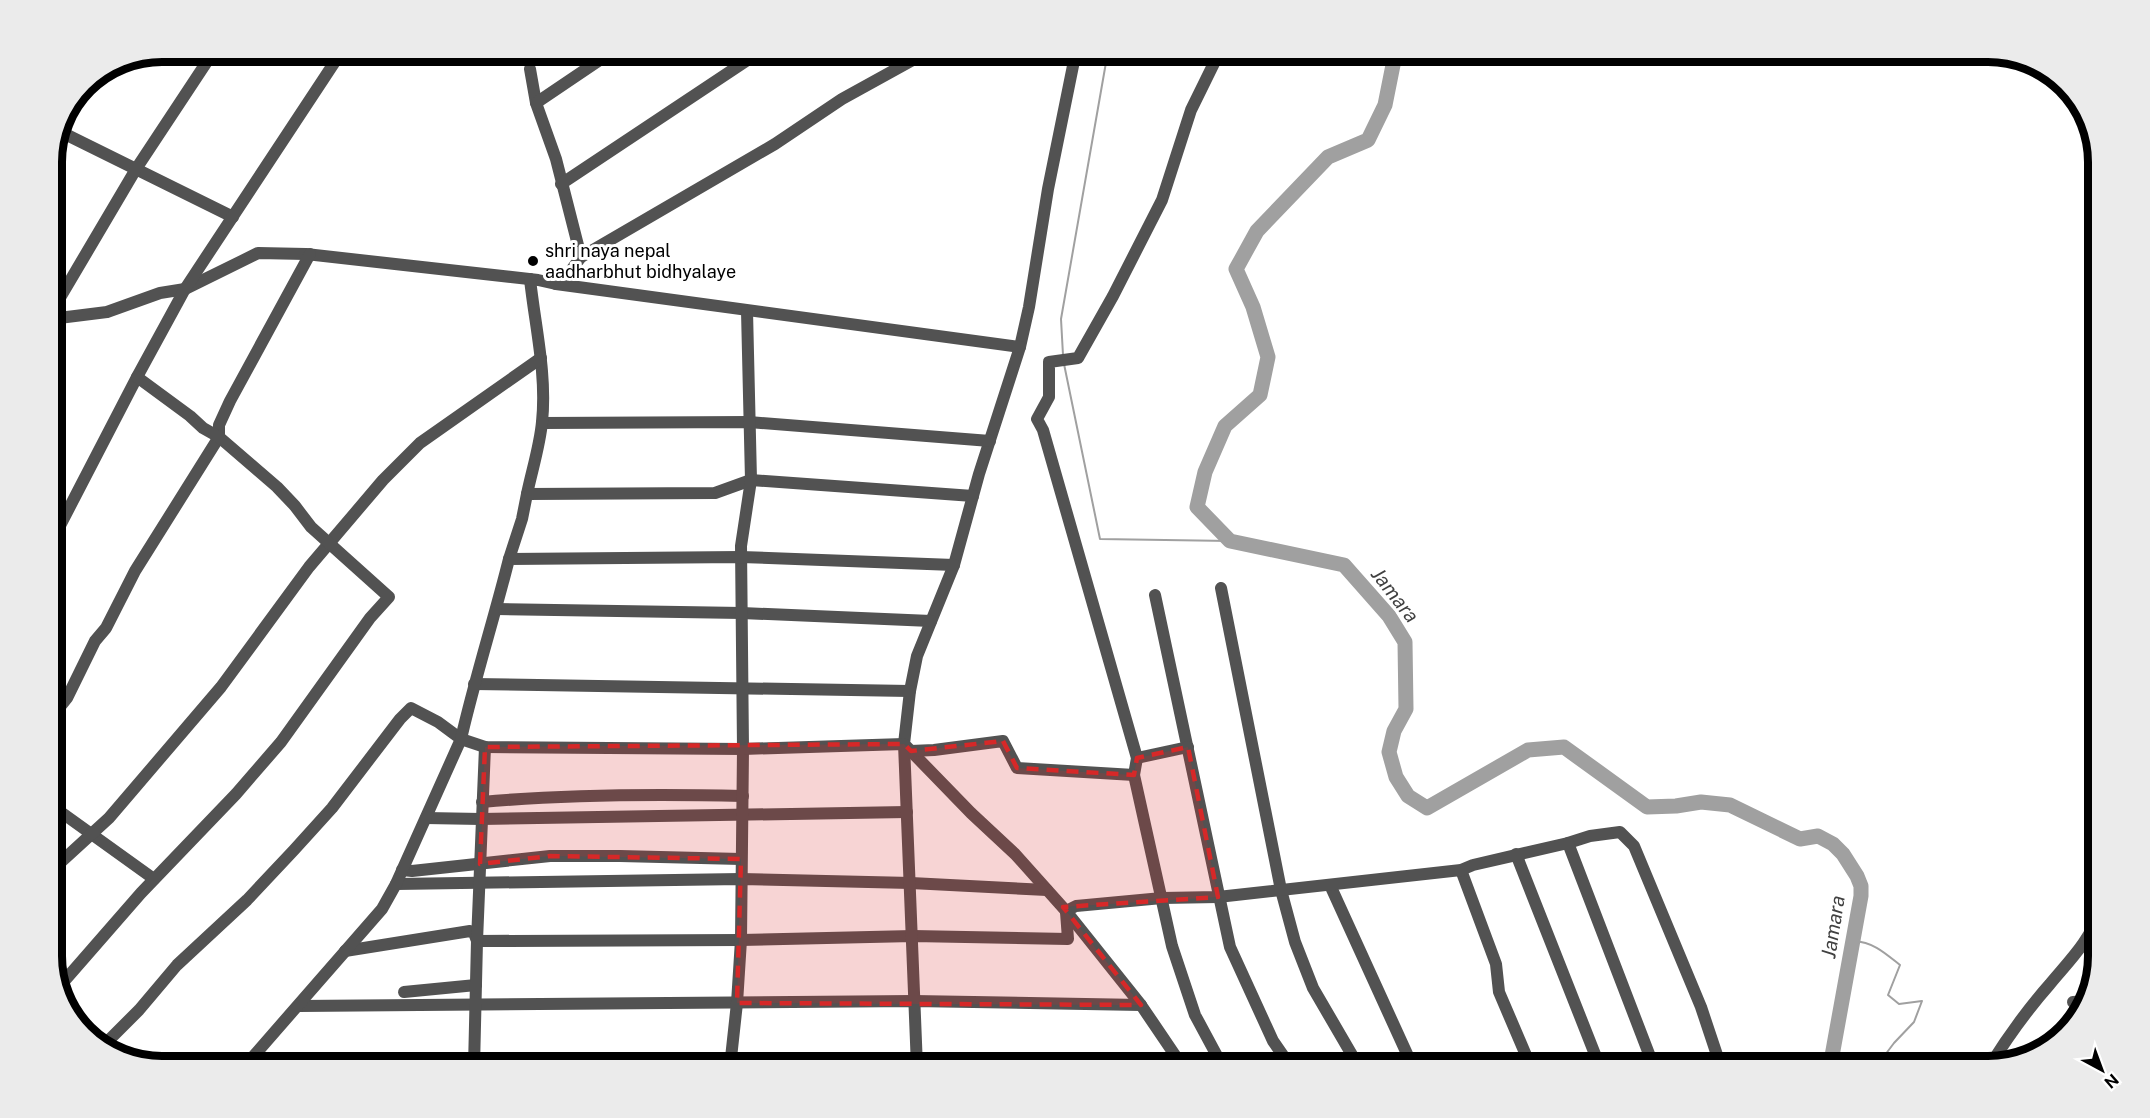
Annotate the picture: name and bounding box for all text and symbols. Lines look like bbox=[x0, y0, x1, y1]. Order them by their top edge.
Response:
place label: shri naya nepal aadharbhut bidhyalaye bbox=[545, 240, 736, 282]
marker: shri naya nepal aadharbhut bidhyalaye bbox=[526, 254, 540, 268]
water label: Jamara bbox=[1366, 563, 1424, 627]
water label: Jamara bbox=[1816, 894, 1850, 960]
north arrow bbox=[2072, 1040, 2132, 1100]
text: N bbox=[2101, 1070, 2122, 1092]

